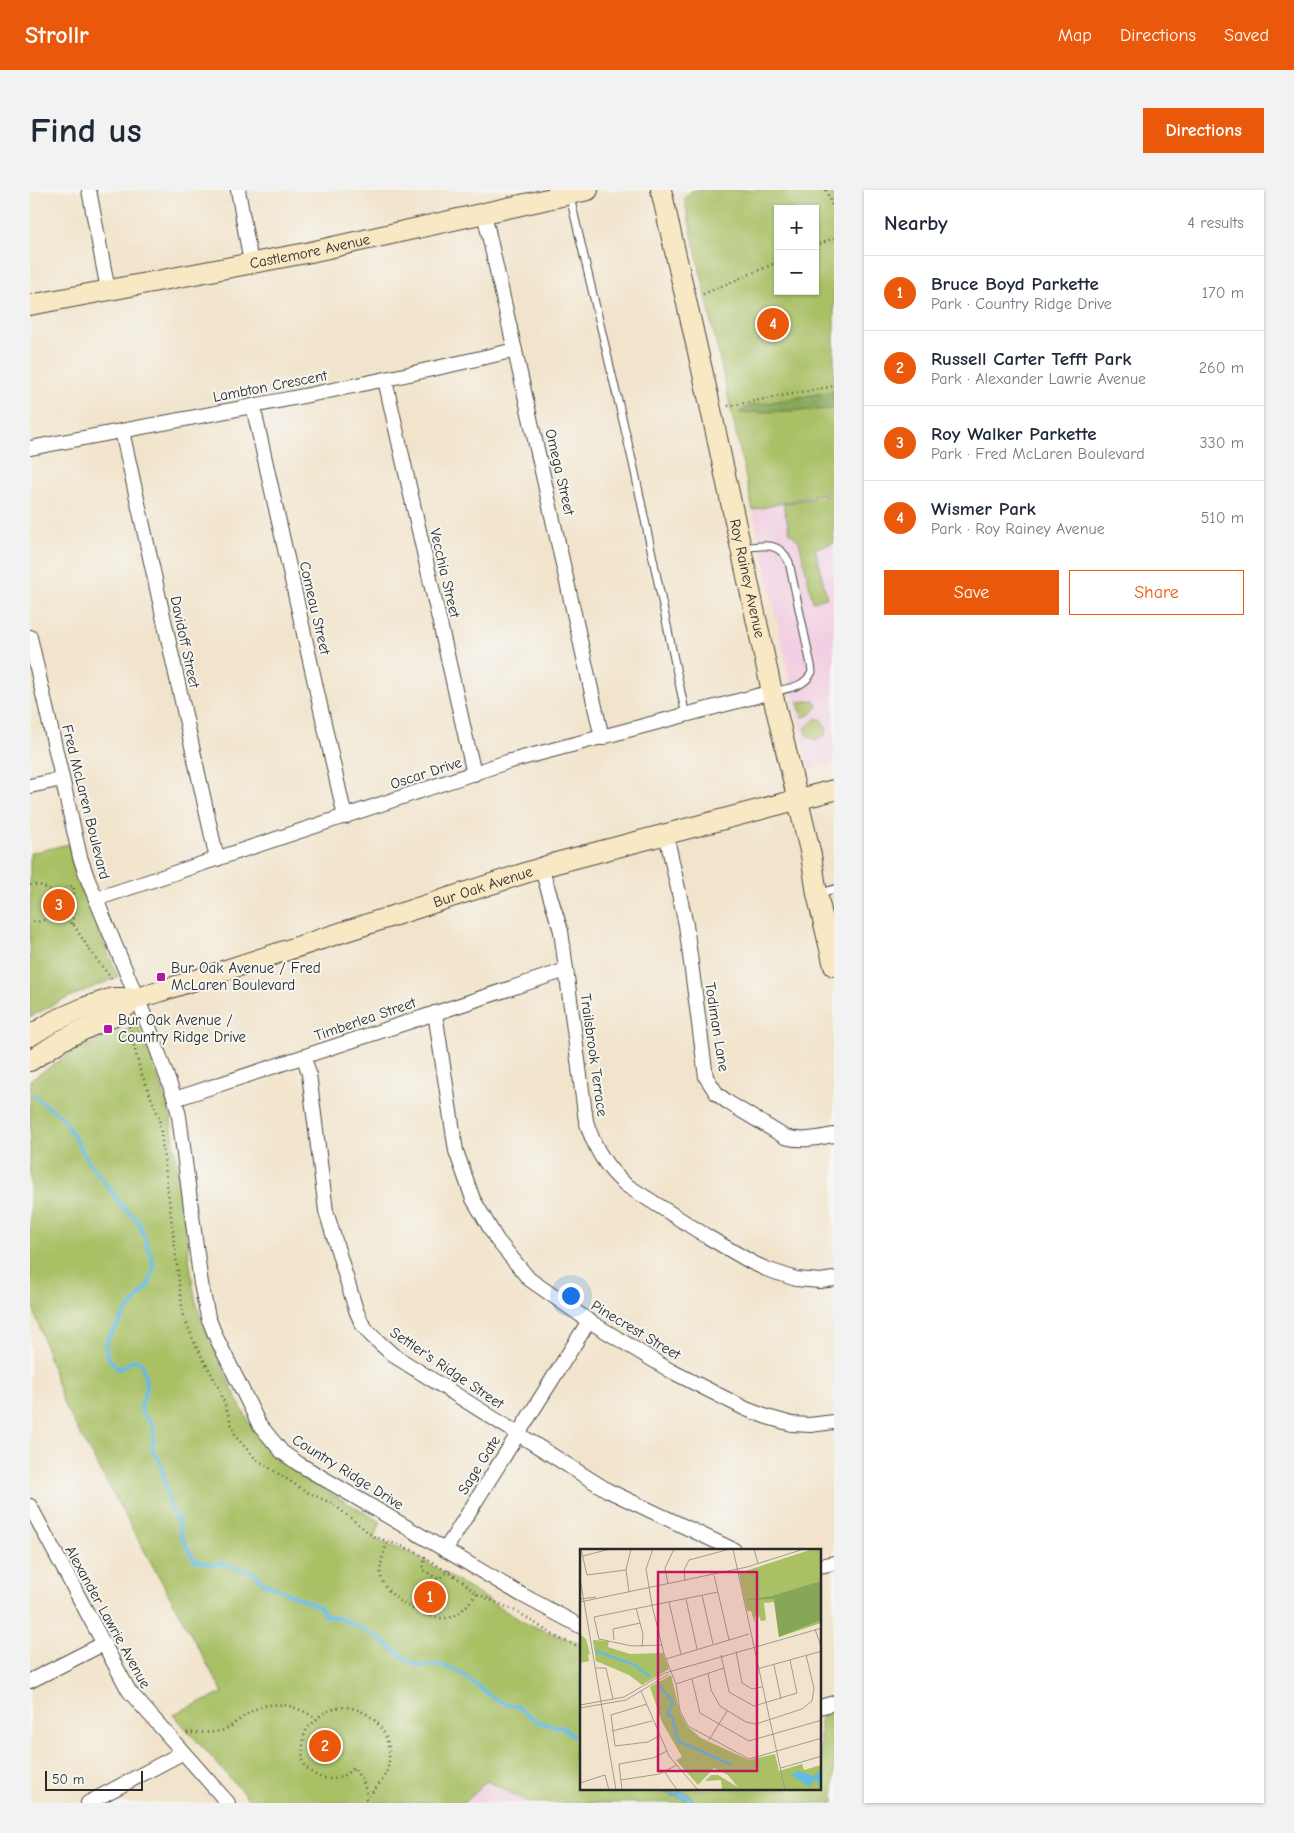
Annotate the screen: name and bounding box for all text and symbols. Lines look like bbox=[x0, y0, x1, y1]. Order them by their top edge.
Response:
text: Strollr bbox=[25, 21, 89, 49]
text: Map bbox=[1058, 25, 1092, 46]
text: Directions bbox=[1120, 25, 1196, 46]
text: Saved bbox=[1224, 25, 1269, 46]
button: Directions bbox=[1143, 108, 1264, 153]
text: Find us bbox=[30, 110, 142, 151]
map controls bbox=[774, 205, 819, 295]
button: + bbox=[774, 205, 819, 250]
text: Nearby bbox=[884, 211, 948, 235]
text: 4 results bbox=[1187, 214, 1244, 232]
street label: Castlemore Avenue bbox=[248, 230, 372, 272]
button: − bbox=[774, 250, 819, 295]
text: Bruce Boyd Parkette bbox=[931, 273, 1099, 295]
text: 1 bbox=[897, 284, 903, 302]
text: 170 m bbox=[1202, 284, 1244, 302]
text: Park · Country Ridge Drive bbox=[931, 295, 1112, 313]
pin: 4 bbox=[757, 305, 789, 343]
text: Russell Carter Tefft Park bbox=[931, 348, 1131, 370]
text: 2 bbox=[896, 359, 904, 377]
text: 260 m bbox=[1199, 359, 1244, 377]
street label: Lambton Crescent bbox=[211, 366, 329, 406]
text: Park · Alexander Lawrie Avenue bbox=[931, 370, 1146, 388]
text: Roy Walker Parkette bbox=[931, 423, 1097, 445]
street label: Omega Street bbox=[541, 427, 579, 518]
text: 3 bbox=[896, 434, 904, 452]
text: 330 m bbox=[1199, 434, 1244, 452]
text: Park · Fred McLaren Boulevard bbox=[931, 445, 1145, 463]
text: Wismer Park bbox=[931, 498, 1036, 520]
text: 4 bbox=[896, 509, 904, 527]
text: 510 m bbox=[1201, 509, 1244, 527]
street label: Roy Rainey Avenue bbox=[726, 517, 769, 640]
text: Park · Roy Rainey Avenue bbox=[931, 520, 1105, 538]
street label: Vecchia Street bbox=[426, 527, 464, 620]
street label: Comeau Street bbox=[296, 560, 335, 657]
button: Save bbox=[884, 570, 1059, 615]
button: Share bbox=[1069, 570, 1244, 615]
street label: Davidoff Street bbox=[166, 594, 204, 690]
street label: Fred McLaren Boulevard bbox=[58, 723, 114, 881]
street label: Oscar Drive bbox=[388, 753, 464, 793]
street label: Bur Oak Avenue bbox=[431, 862, 535, 911]
pin: 3 bbox=[43, 886, 75, 924]
place label: Bur Oak Avenue / Fred McLaren Boulevard bbox=[171, 959, 321, 994]
marker: Bur Oak Avenue / Fred McLaren Boulevard bbox=[155, 971, 167, 983]
street label: Todiman Lane bbox=[701, 981, 733, 1073]
street label: Trailsbrook Terrace bbox=[576, 992, 612, 1118]
street label: Timberlea Street bbox=[312, 993, 419, 1045]
place label: Bur Oak Avenue / Country Ridge Drive bbox=[118, 1011, 247, 1046]
marker: Bur Oak Avenue / Country Ridge Drive bbox=[102, 1023, 114, 1035]
your location bbox=[558, 1283, 584, 1309]
street label: Pinecrest Street bbox=[588, 1296, 685, 1364]
street label: Settler's Ridge Street bbox=[387, 1323, 508, 1413]
street label: Country Ridge Drive bbox=[289, 1430, 408, 1514]
street label: Sage Gate bbox=[454, 1432, 504, 1498]
street label: Alexander Lawrie Avenue bbox=[61, 1543, 155, 1692]
inset map bbox=[580, 1549, 822, 1790]
pin: 1 bbox=[414, 1578, 446, 1616]
pin: 2 bbox=[309, 1727, 341, 1765]
scale bar bbox=[45, 1768, 142, 1791]
text: 50 m bbox=[52, 1771, 84, 1788]

